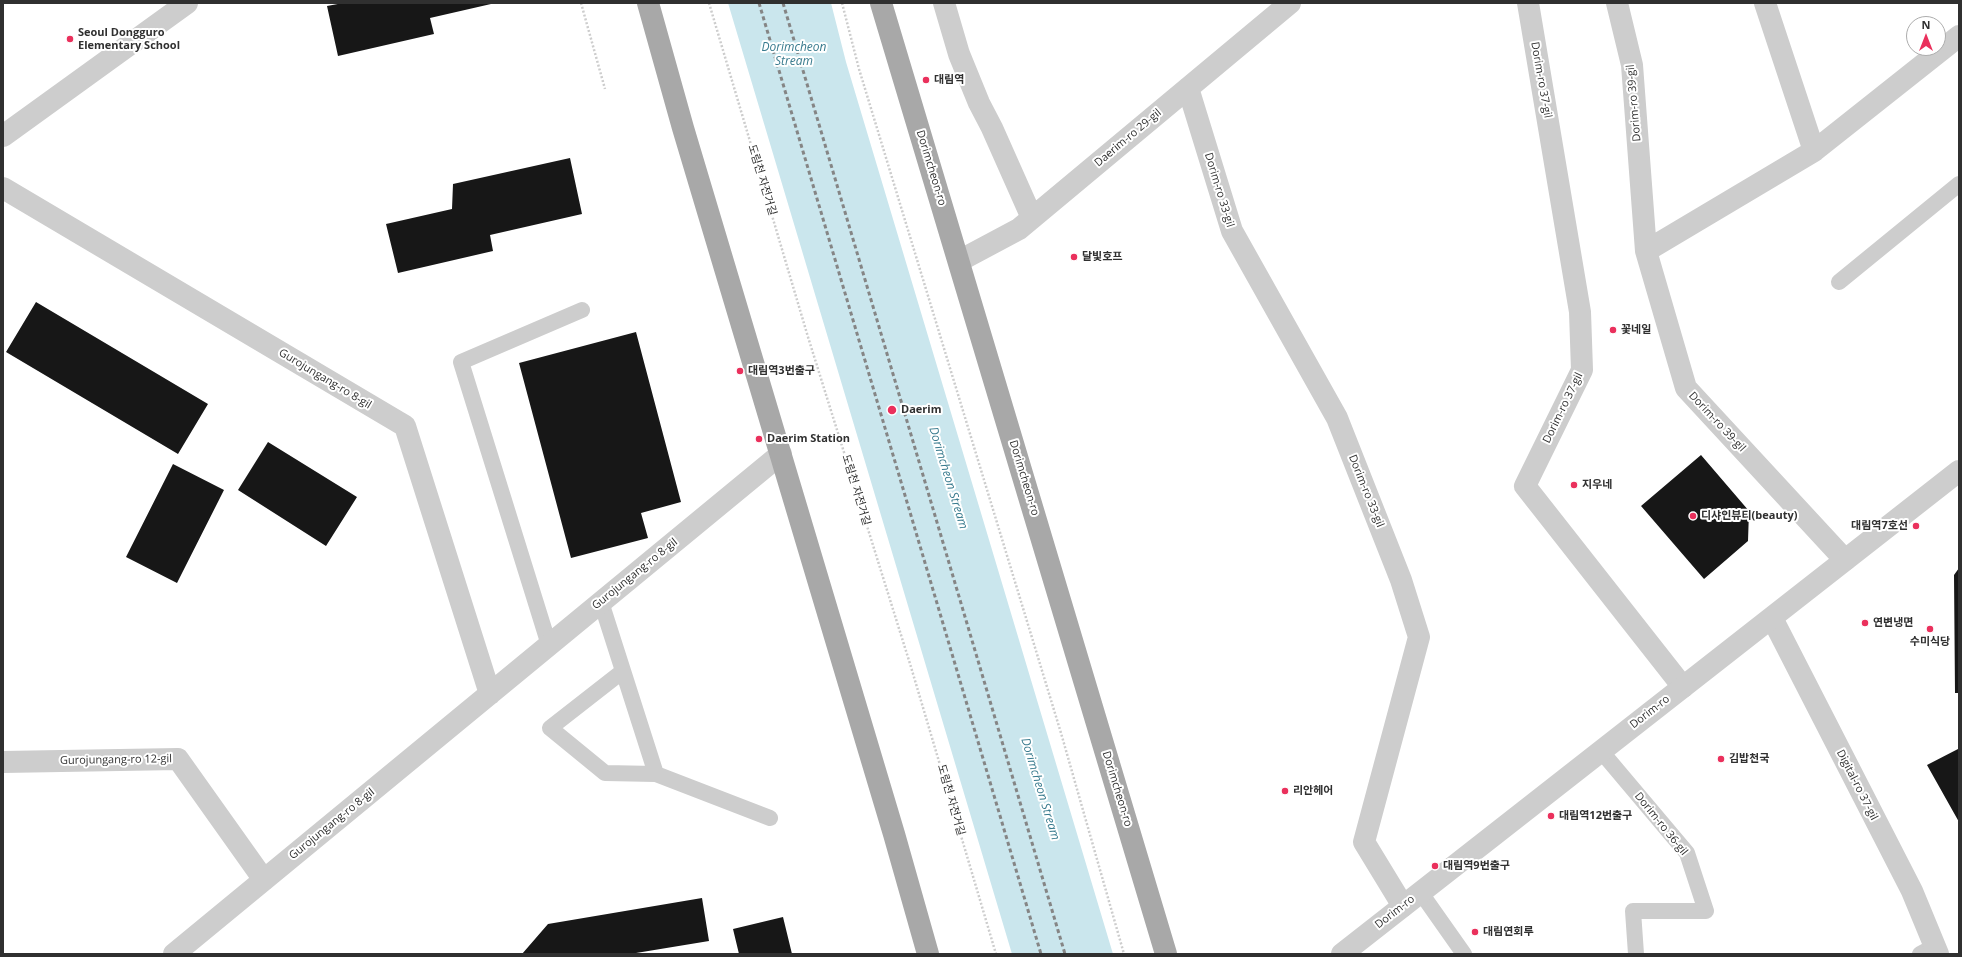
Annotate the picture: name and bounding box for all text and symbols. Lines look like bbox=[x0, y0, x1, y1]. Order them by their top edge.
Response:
north arrow bbox=[1906, 16, 1946, 56]
text: N bbox=[1922, 17, 1930, 32]
place label: Seoul Dongguro Elementary School bbox=[78, 26, 180, 52]
marker: Seoul Dongguro Elementary School bbox=[65, 34, 75, 44]
water label: Dorimcheon Stream bbox=[762, 41, 826, 69]
street label: Dorim-ro 37-gil bbox=[1528, 41, 1554, 119]
street label: Dorim-ro 39-gil bbox=[1624, 64, 1644, 142]
place label: 대림역 bbox=[934, 73, 964, 87]
marker: 대림역 bbox=[921, 75, 931, 85]
street label: Daerim-ro 29-gil bbox=[1092, 106, 1164, 170]
street label: Dorimcheon-ro bbox=[913, 129, 949, 207]
street label: 도림천 자전거길 bbox=[745, 143, 779, 217]
street label: Dorim-ro 33-gil bbox=[1201, 151, 1237, 229]
place label: 달빛호프 bbox=[1082, 250, 1122, 264]
marker: 달빛호프 bbox=[1069, 252, 1079, 262]
place label: 꽃네일 bbox=[1621, 323, 1651, 337]
marker: 꽃네일 bbox=[1608, 325, 1618, 335]
street label: Gurojungang-ro 8-gil bbox=[276, 346, 374, 412]
place label: 대림역3번출구 bbox=[748, 364, 815, 378]
marker: 대림역3번출구 bbox=[735, 366, 745, 376]
street label: Dorim-ro 37-gil bbox=[1540, 370, 1586, 446]
street label: Dorim-ro 39-gil bbox=[1686, 389, 1748, 455]
place label: Daerim bbox=[901, 403, 941, 417]
marker: Daerim bbox=[886, 404, 898, 416]
water label: Dorimcheon Stream bbox=[926, 425, 970, 531]
place label: Daerim Station bbox=[767, 432, 850, 446]
marker: Daerim Station bbox=[754, 434, 764, 444]
street label: Dorimcheon-ro bbox=[1006, 439, 1042, 517]
street label: 도림천 자전거길 bbox=[839, 453, 873, 527]
street label: Dorim-ro 33-gil bbox=[1345, 453, 1387, 529]
place label: 지우네 bbox=[1582, 478, 1612, 492]
marker: 지우네 bbox=[1569, 480, 1579, 490]
place label: 디샤인뷰티(beauty) bbox=[1701, 509, 1797, 523]
marker: 디샤인뷰티(beauty) bbox=[1688, 511, 1698, 521]
place label: 대림역7호선 bbox=[1851, 519, 1908, 533]
marker: 대림역7호선 bbox=[1911, 521, 1921, 531]
street label: Gurojungang-ro 8-gil bbox=[590, 536, 680, 612]
place label: 연변냉면 bbox=[1873, 616, 1913, 630]
marker: 연변냉면 bbox=[1860, 618, 1870, 628]
marker: 수미식당 bbox=[1925, 624, 1935, 634]
place label: 수미식당 bbox=[1910, 635, 1950, 649]
street label: Dorim-ro bbox=[1628, 692, 1672, 732]
water label: Dorimcheon Stream bbox=[1018, 736, 1062, 842]
street label: Digital-ro 37-gil bbox=[1834, 747, 1880, 823]
street label: Dorimcheon-ro bbox=[1099, 750, 1135, 828]
street label: Gurojungang-ro 12-gil bbox=[60, 752, 172, 768]
place label: 김밥천국 bbox=[1729, 752, 1769, 766]
marker: 김밥천국 bbox=[1716, 754, 1726, 764]
street label: 도림천 자전거길 bbox=[934, 763, 968, 837]
place label: 리안헤어 bbox=[1293, 784, 1333, 798]
street label: Gurojungang-ro 8-gil bbox=[287, 786, 377, 862]
marker: 리안헤어 bbox=[1280, 786, 1290, 796]
street label: Dorim-ro 36-gil bbox=[1632, 790, 1690, 858]
place label: 대림역12번출구 bbox=[1559, 809, 1632, 823]
marker: 대림역12번출구 bbox=[1546, 811, 1556, 821]
place label: 대림역9번출구 bbox=[1443, 859, 1510, 873]
marker: 대림역9번출구 bbox=[1430, 861, 1440, 871]
street label: Dorim-ro bbox=[1373, 892, 1417, 932]
place label: 대림연회루 bbox=[1483, 925, 1534, 939]
marker: 대림연회루 bbox=[1470, 927, 1480, 937]

